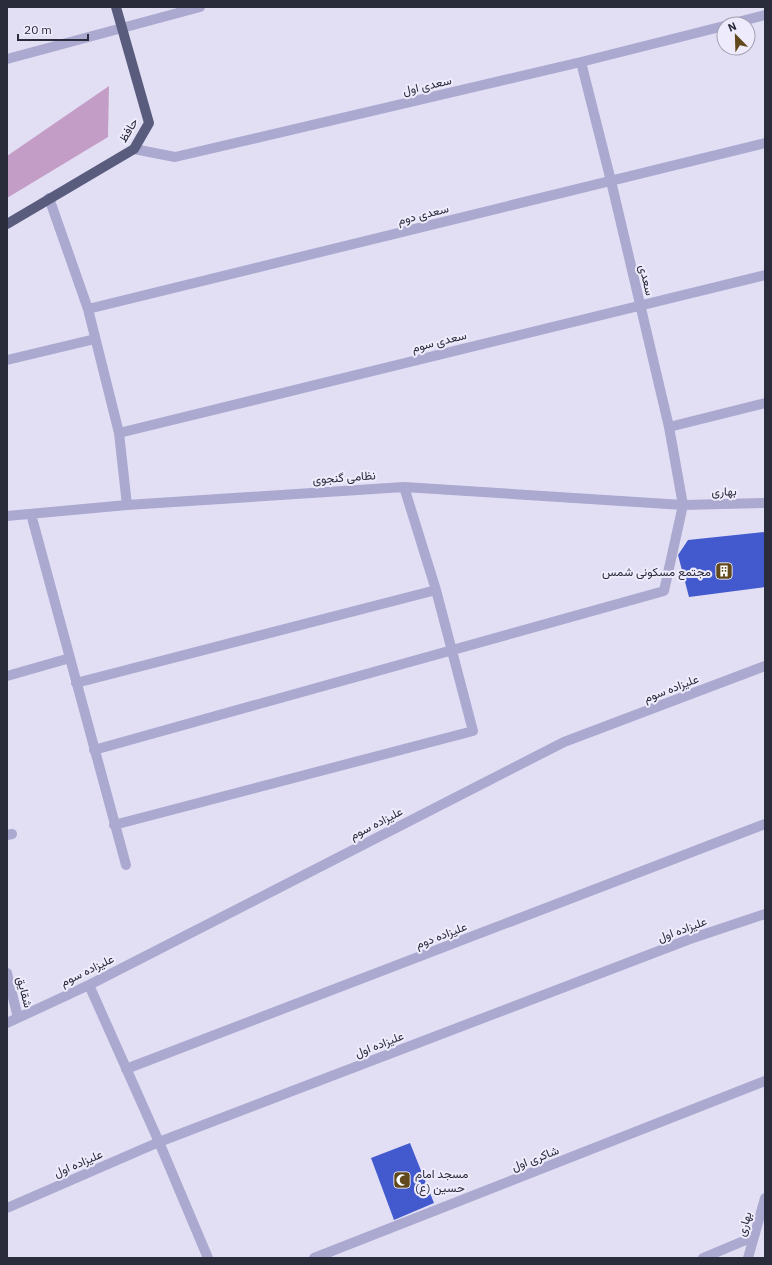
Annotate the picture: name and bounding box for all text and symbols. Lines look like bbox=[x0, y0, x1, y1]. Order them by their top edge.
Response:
scale bar bbox=[18, 16, 88, 42]
north arrow bbox=[716, 16, 756, 56]
text: N bbox=[726, 19, 739, 35]
text: 20 m bbox=[24, 22, 52, 37]
street label: سعدی اول bbox=[401, 72, 453, 99]
street label: حافظ bbox=[115, 115, 141, 145]
street label: سعدی دوم bbox=[396, 200, 450, 229]
street label: سعدی bbox=[635, 263, 658, 297]
street label: سعدی سوم bbox=[410, 327, 468, 356]
street label: نظامی گنجوی bbox=[312, 467, 376, 488]
street label: بهاری bbox=[711, 483, 737, 500]
building icon: مجتمع مسکونی شمس bbox=[714, 561, 734, 581]
place label: مجتمع مسکونی شمس bbox=[602, 564, 711, 581]
street label: علیزاده سوم bbox=[641, 671, 701, 706]
street label: علیزاده سوم bbox=[347, 803, 405, 844]
street label: علیزاده اول bbox=[655, 913, 709, 946]
street label: علیزاده دوم bbox=[413, 918, 469, 953]
street label: علیزاده سوم bbox=[58, 951, 117, 990]
street label: شقایق bbox=[13, 975, 36, 1009]
street label: علیزاده اول bbox=[352, 1028, 406, 1061]
street label: شاکری اول bbox=[509, 1142, 561, 1175]
street label: علیزاده اول bbox=[51, 1146, 105, 1181]
place label: مسجد امام حسین (ع) bbox=[415, 1166, 468, 1197]
mosque icon: مسجد امام حسین (ع) bbox=[392, 1170, 412, 1190]
street label: بهاری bbox=[733, 1210, 756, 1238]

